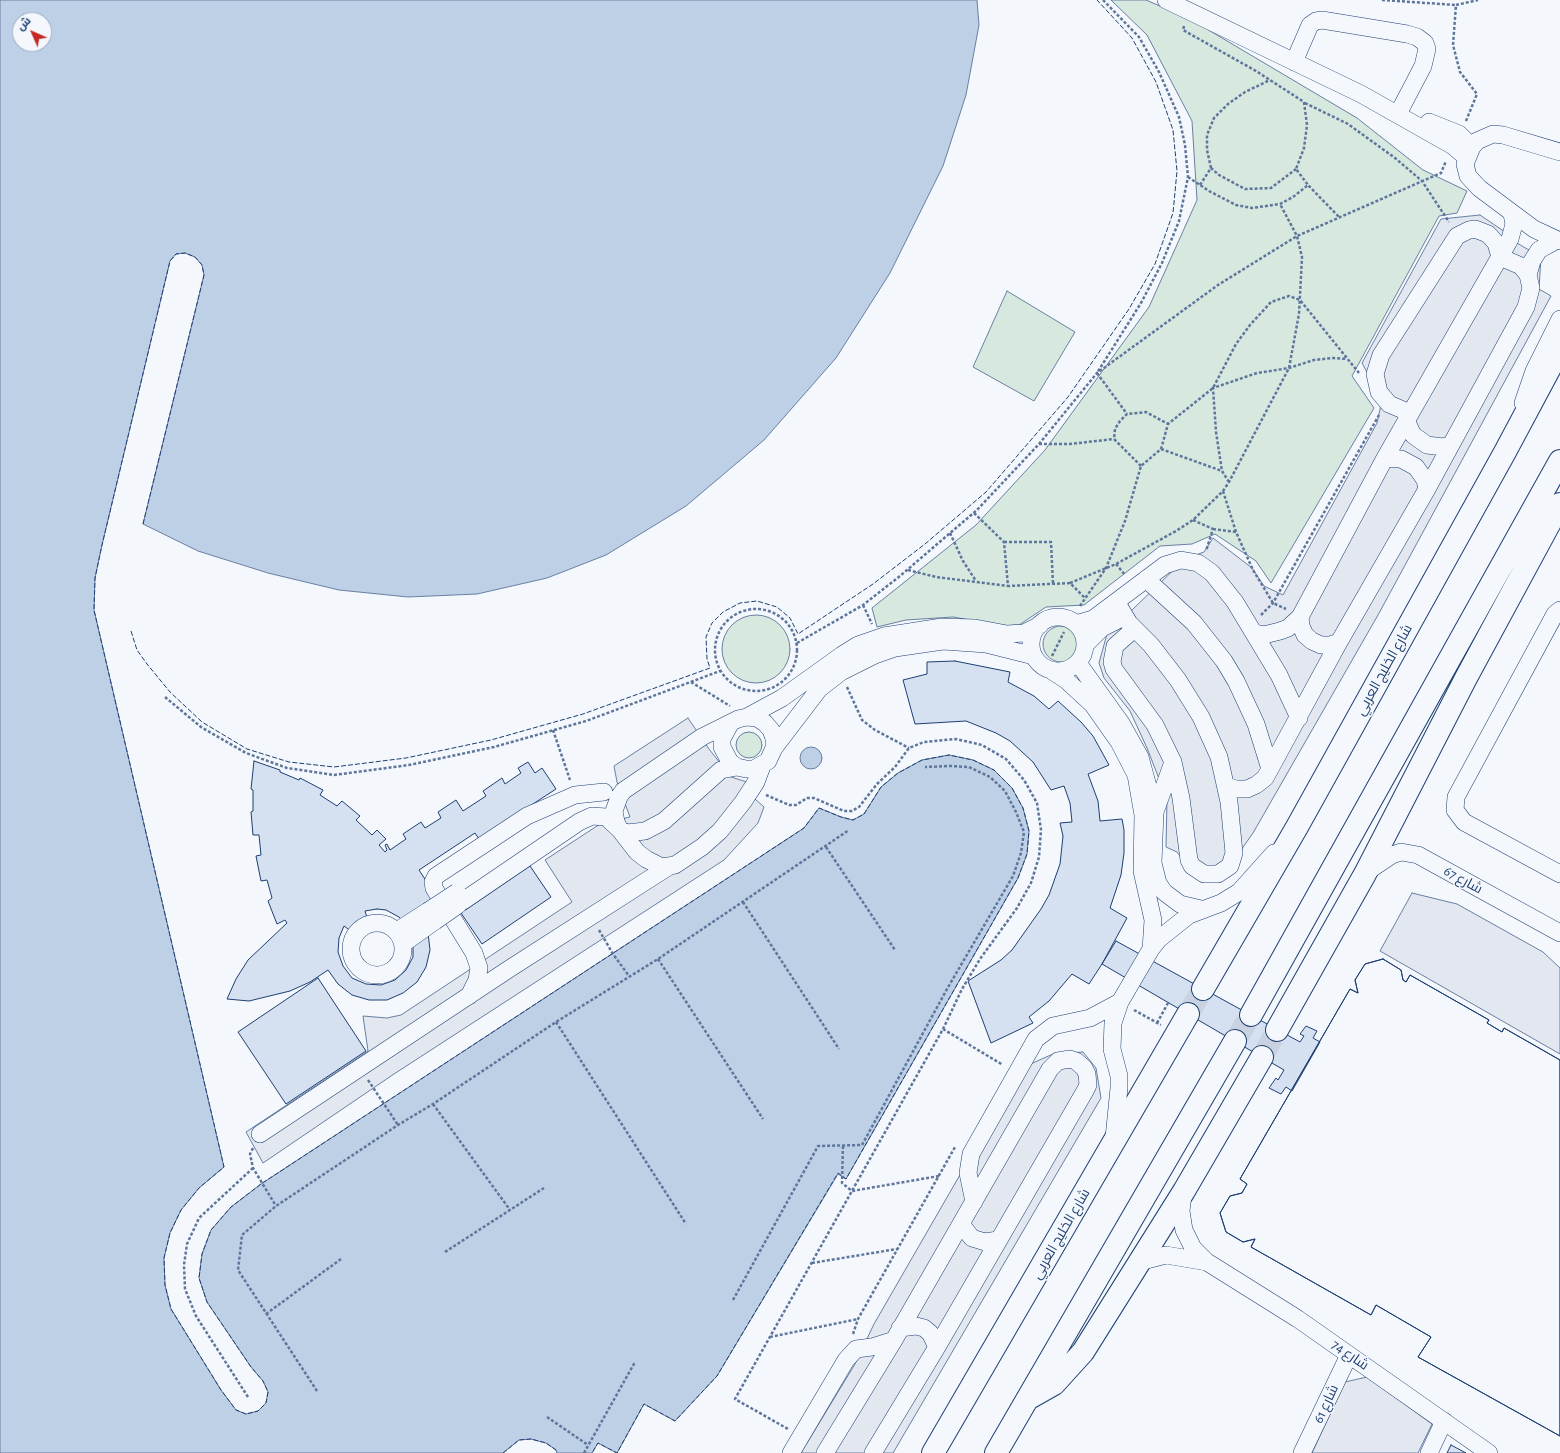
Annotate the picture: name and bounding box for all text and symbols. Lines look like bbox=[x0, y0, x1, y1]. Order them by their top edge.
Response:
north arrow bbox=[12, 12, 52, 52]
text: ش bbox=[15, 15, 33, 33]
street label: شارع الخليج العربي bbox=[1352, 621, 1416, 719]
street label: شارع 67 bbox=[1441, 863, 1485, 897]
street label: شارع الخليج العربي bbox=[1028, 1186, 1094, 1282]
street label: شارع 74 bbox=[1328, 1336, 1372, 1374]
street label: شارع 61 bbox=[1310, 1382, 1342, 1426]

